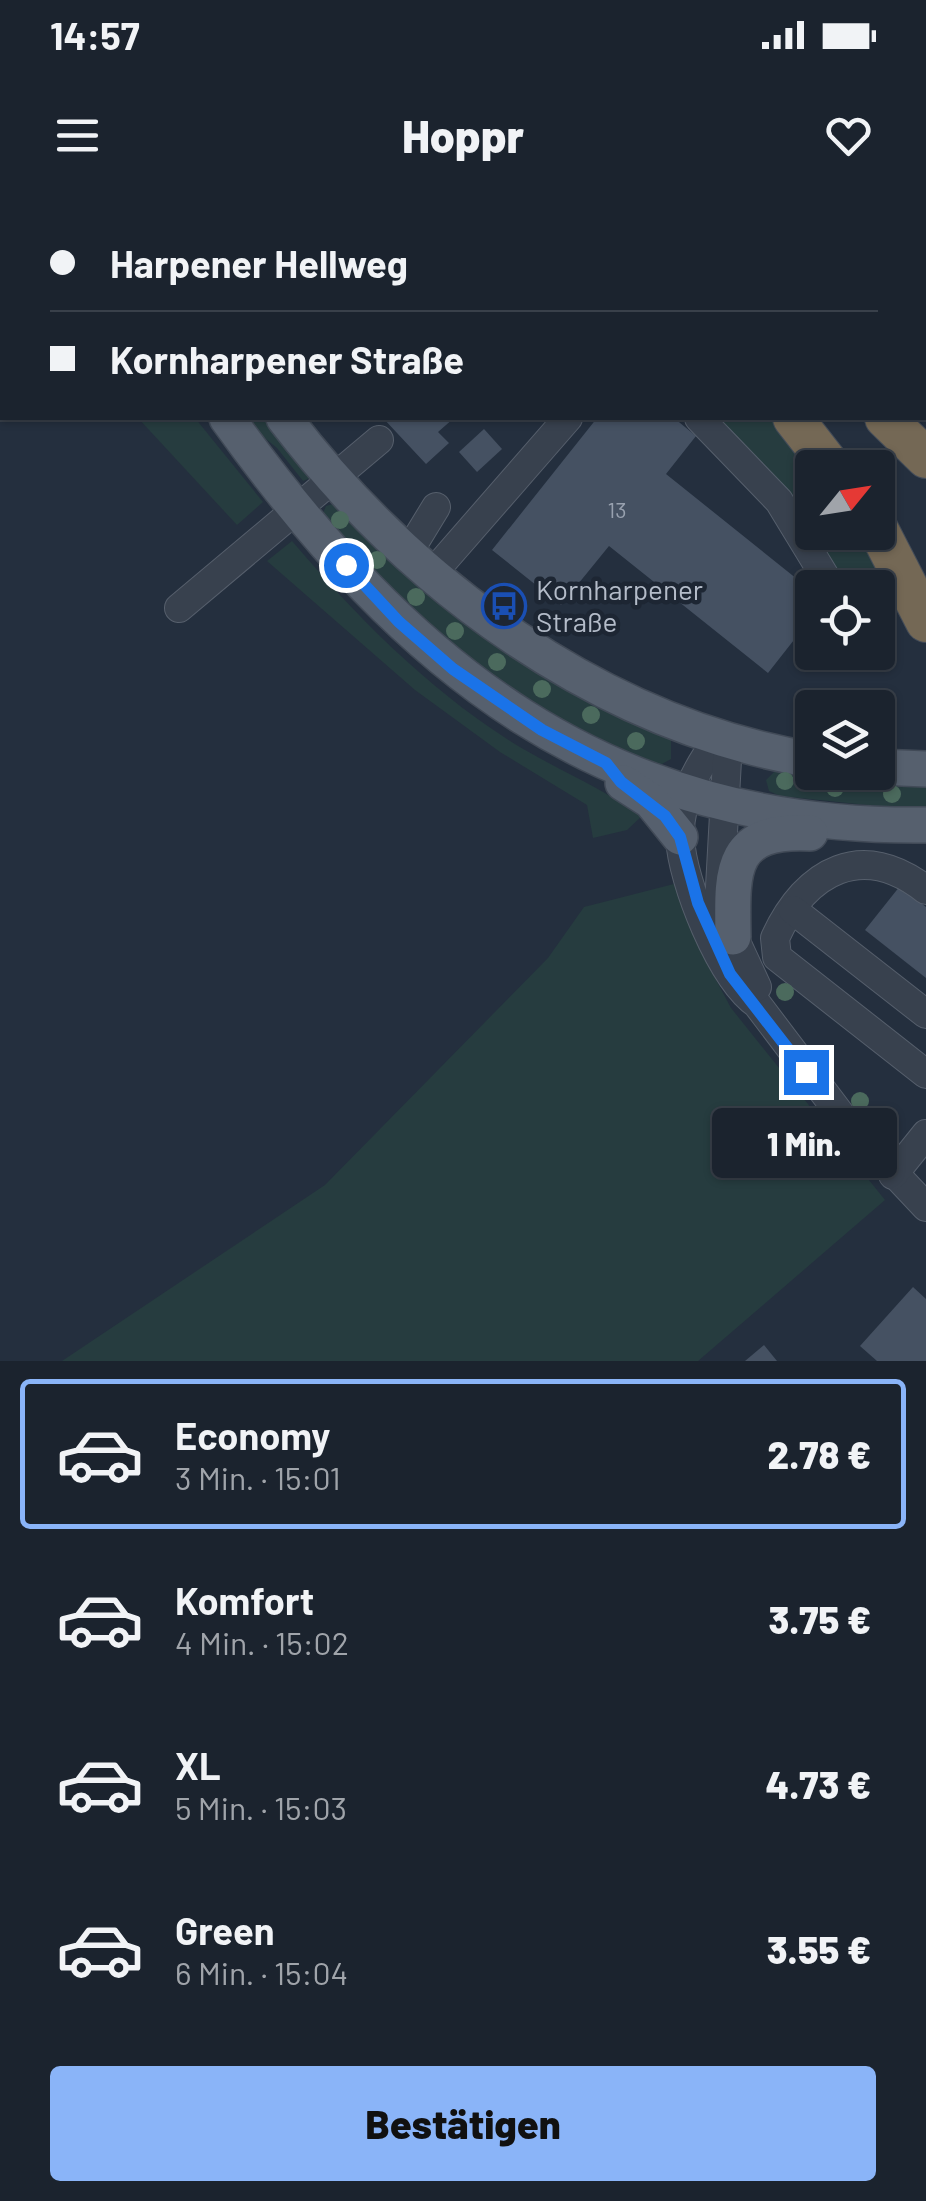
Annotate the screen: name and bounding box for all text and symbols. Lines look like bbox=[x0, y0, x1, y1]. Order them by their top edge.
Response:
text: 14:57 bbox=[50, 12, 140, 58]
icon: menu bbox=[50, 108, 105, 163]
text: Hoppr bbox=[402, 108, 524, 162]
icon: heart bbox=[821, 108, 876, 163]
text: Harpener Hellweg bbox=[110, 240, 408, 286]
text: Kornharpener Straße bbox=[110, 336, 464, 382]
north arrow bbox=[795, 450, 895, 550]
map controls bbox=[795, 450, 895, 790]
house number: 13 bbox=[607, 496, 627, 522]
route start bbox=[324, 543, 369, 588]
button: locate bbox=[795, 570, 895, 670]
place label: Kornharpener Straße bbox=[536, 572, 703, 638]
bus stop icon: Kornharpener Straße bbox=[481, 583, 527, 629]
button: layers bbox=[795, 690, 895, 790]
route end bbox=[784, 1050, 829, 1095]
callout: 1 Min. bbox=[714, 1107, 898, 1177]
text: 1 Min. bbox=[767, 1124, 842, 1162]
icon: car bbox=[55, 1409, 145, 1499]
text: Economy bbox=[175, 1412, 330, 1458]
text: 2.78 € bbox=[768, 1431, 871, 1477]
text: 3 Min. · 15:01 bbox=[175, 1458, 341, 1496]
icon: car bbox=[55, 1574, 145, 1664]
text: Komfort bbox=[175, 1577, 314, 1623]
text: 3.75 € bbox=[768, 1596, 871, 1642]
text: 4 Min. · 15:02 bbox=[175, 1623, 349, 1661]
icon: car bbox=[55, 1739, 145, 1829]
text: XL bbox=[175, 1742, 221, 1788]
text: 4.73 € bbox=[765, 1761, 871, 1807]
text: 5 Min. · 15:03 bbox=[175, 1788, 347, 1826]
icon: car bbox=[55, 1904, 145, 1994]
text: Green bbox=[175, 1907, 275, 1953]
text: 3.55 € bbox=[767, 1926, 871, 1972]
text: 6 Min. · 15:04 bbox=[175, 1953, 348, 1991]
button: Bestätigen bbox=[50, 2066, 876, 2181]

